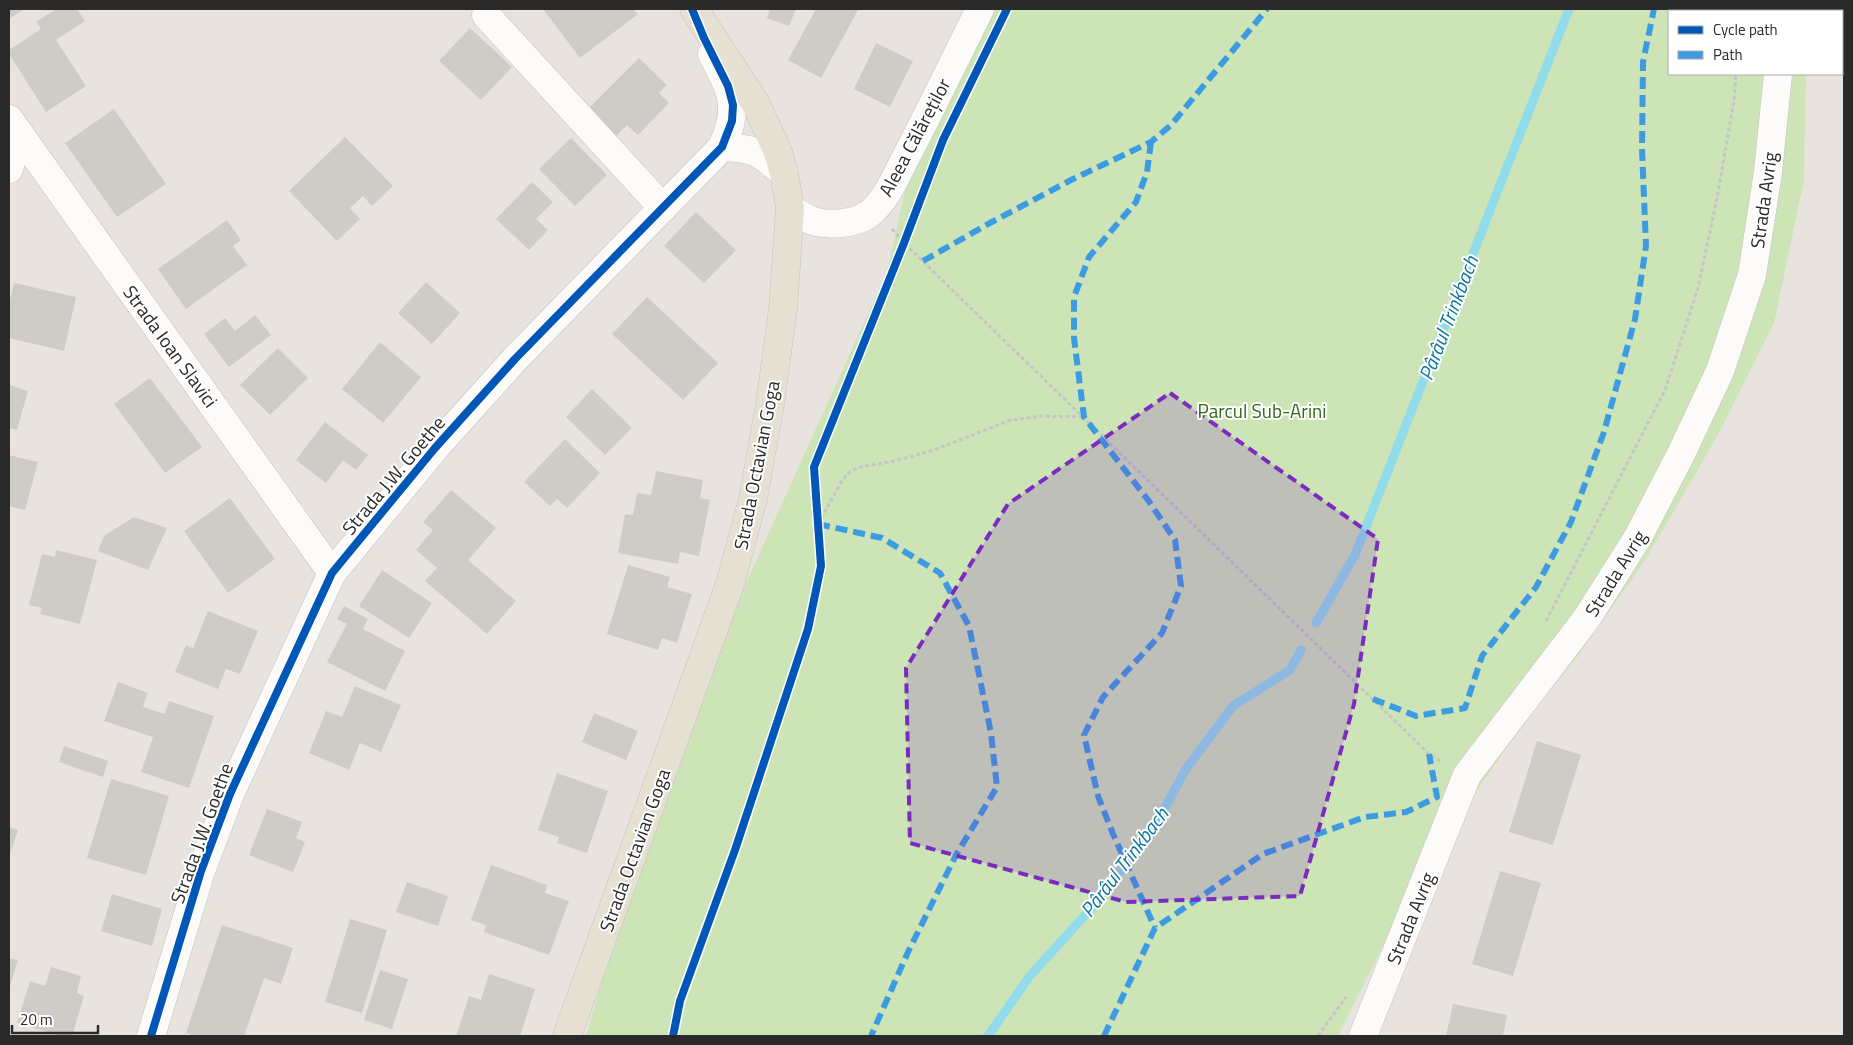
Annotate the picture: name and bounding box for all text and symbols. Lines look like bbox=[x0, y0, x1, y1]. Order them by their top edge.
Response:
legend bbox=[1668, 10, 1843, 75]
text: Cycle path bbox=[1713, 18, 1778, 41]
text: Path bbox=[1713, 43, 1743, 66]
street label: Aleea Călăreților bbox=[871, 72, 958, 201]
street label: Strada Avrig bbox=[1742, 150, 1784, 250]
water label: Pârâul Trinkbach bbox=[1410, 250, 1486, 385]
street label: Strada Ioan Slavici bbox=[117, 279, 225, 413]
street label: Strada Octavian Goga bbox=[725, 377, 787, 552]
park label: Parcul Sub-Arini bbox=[1198, 396, 1326, 425]
street label: Strada J.W. Goethe bbox=[334, 409, 452, 541]
street label: Strada Avrig bbox=[1577, 524, 1653, 622]
street label: Strada J.W. Goethe bbox=[162, 759, 240, 907]
street label: Strada Octavian Goga bbox=[591, 764, 677, 936]
water label: Pârâul Trinkbach bbox=[1072, 800, 1176, 924]
street label: Strada Avrig bbox=[1378, 867, 1442, 969]
scale bar bbox=[12, 1002, 99, 1034]
text: 20 m bbox=[20, 1008, 53, 1031]

